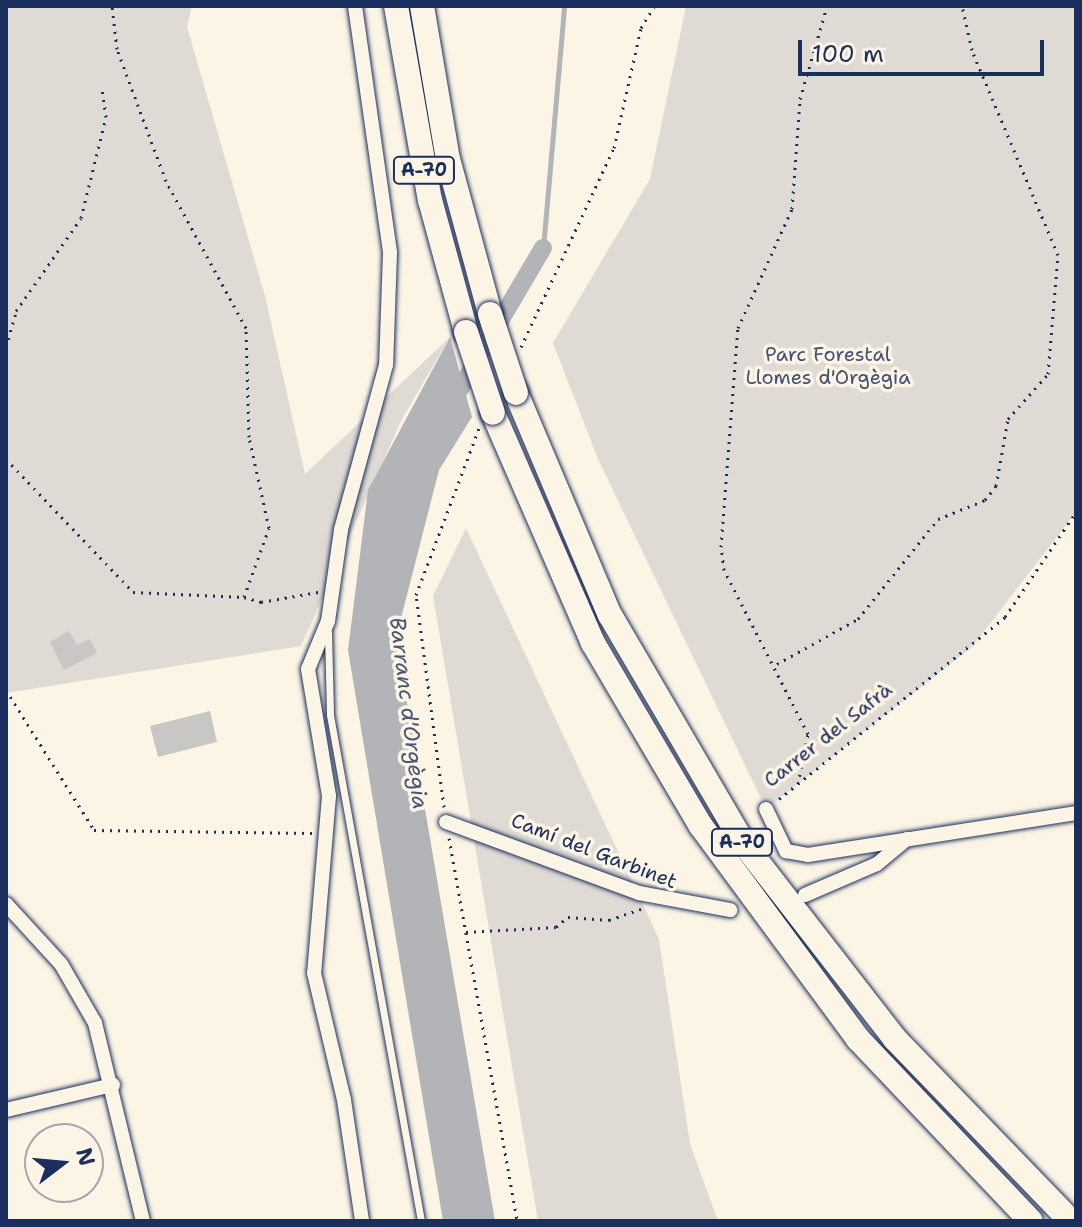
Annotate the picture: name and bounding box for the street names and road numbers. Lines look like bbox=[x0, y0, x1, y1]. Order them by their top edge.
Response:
road number: A-70 bbox=[392, 156, 456, 184]
street label: Carrer del Safrà bbox=[759, 678, 897, 792]
street label: Camí del Garbinet bbox=[508, 808, 680, 894]
road number: A-70 bbox=[710, 828, 774, 856]

